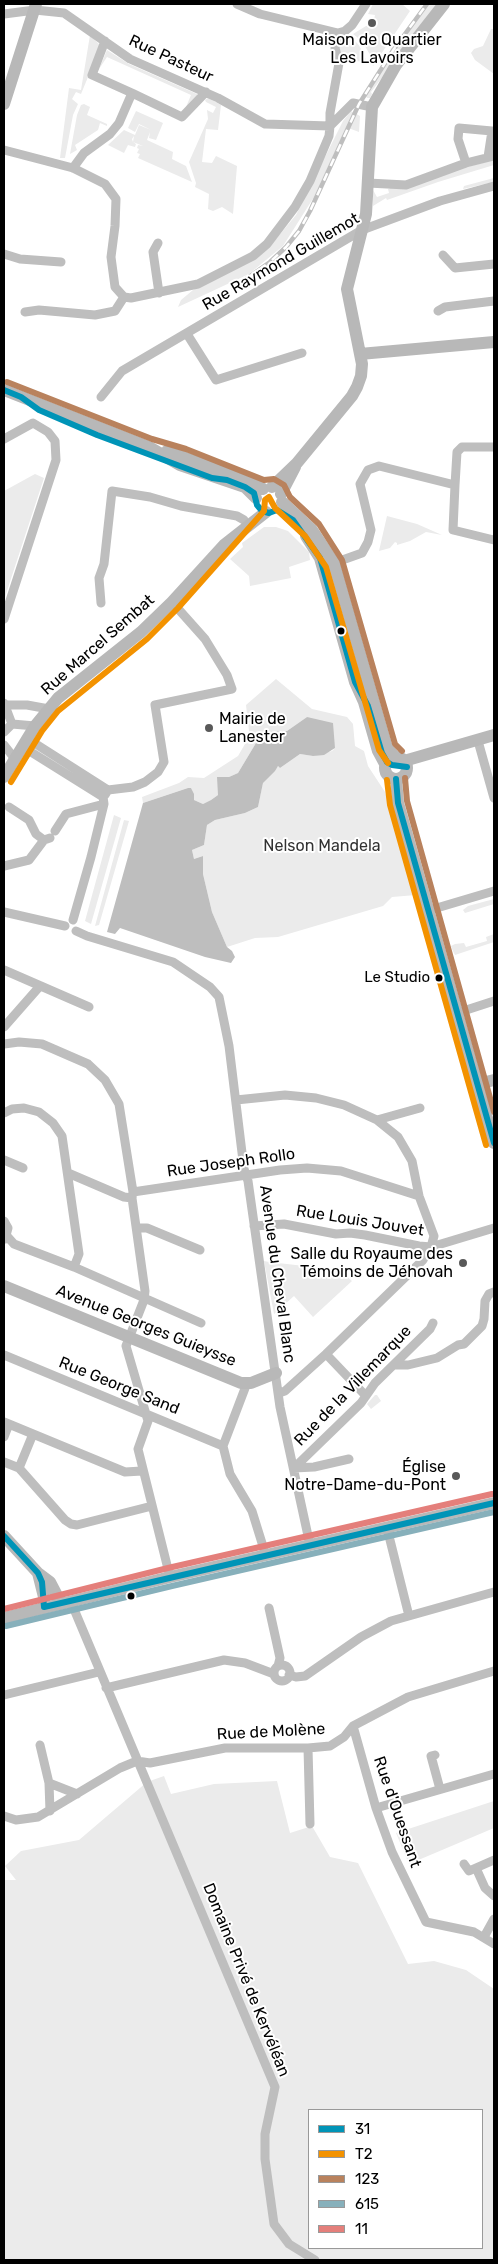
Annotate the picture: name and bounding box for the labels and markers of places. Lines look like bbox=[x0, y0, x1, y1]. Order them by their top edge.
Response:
marker: Maison de Quartier Les Lavoirs bbox=[366, 17, 378, 29]
place label: Maison de Quartier Les Lavoirs bbox=[302, 30, 442, 68]
unlabelled marker bbox=[336, 626, 346, 636]
place label: Mairie de Lanester bbox=[219, 709, 286, 747]
marker: Mairie de Lanester bbox=[203, 722, 215, 734]
place label: Le Studio bbox=[364, 969, 430, 987]
marker: Le Studio bbox=[434, 973, 444, 983]
place label: Salle du Royaume des Témoins de Jéhovah bbox=[291, 1244, 453, 1282]
marker: Salle du Royaume des Témoins de Jéhovah bbox=[457, 1257, 469, 1269]
place label: Église Notre-Dame-du-Pont bbox=[284, 1457, 446, 1495]
marker: Église Notre-Dame-du-Pont bbox=[450, 1470, 462, 1482]
unlabelled marker bbox=[126, 1591, 136, 1601]

